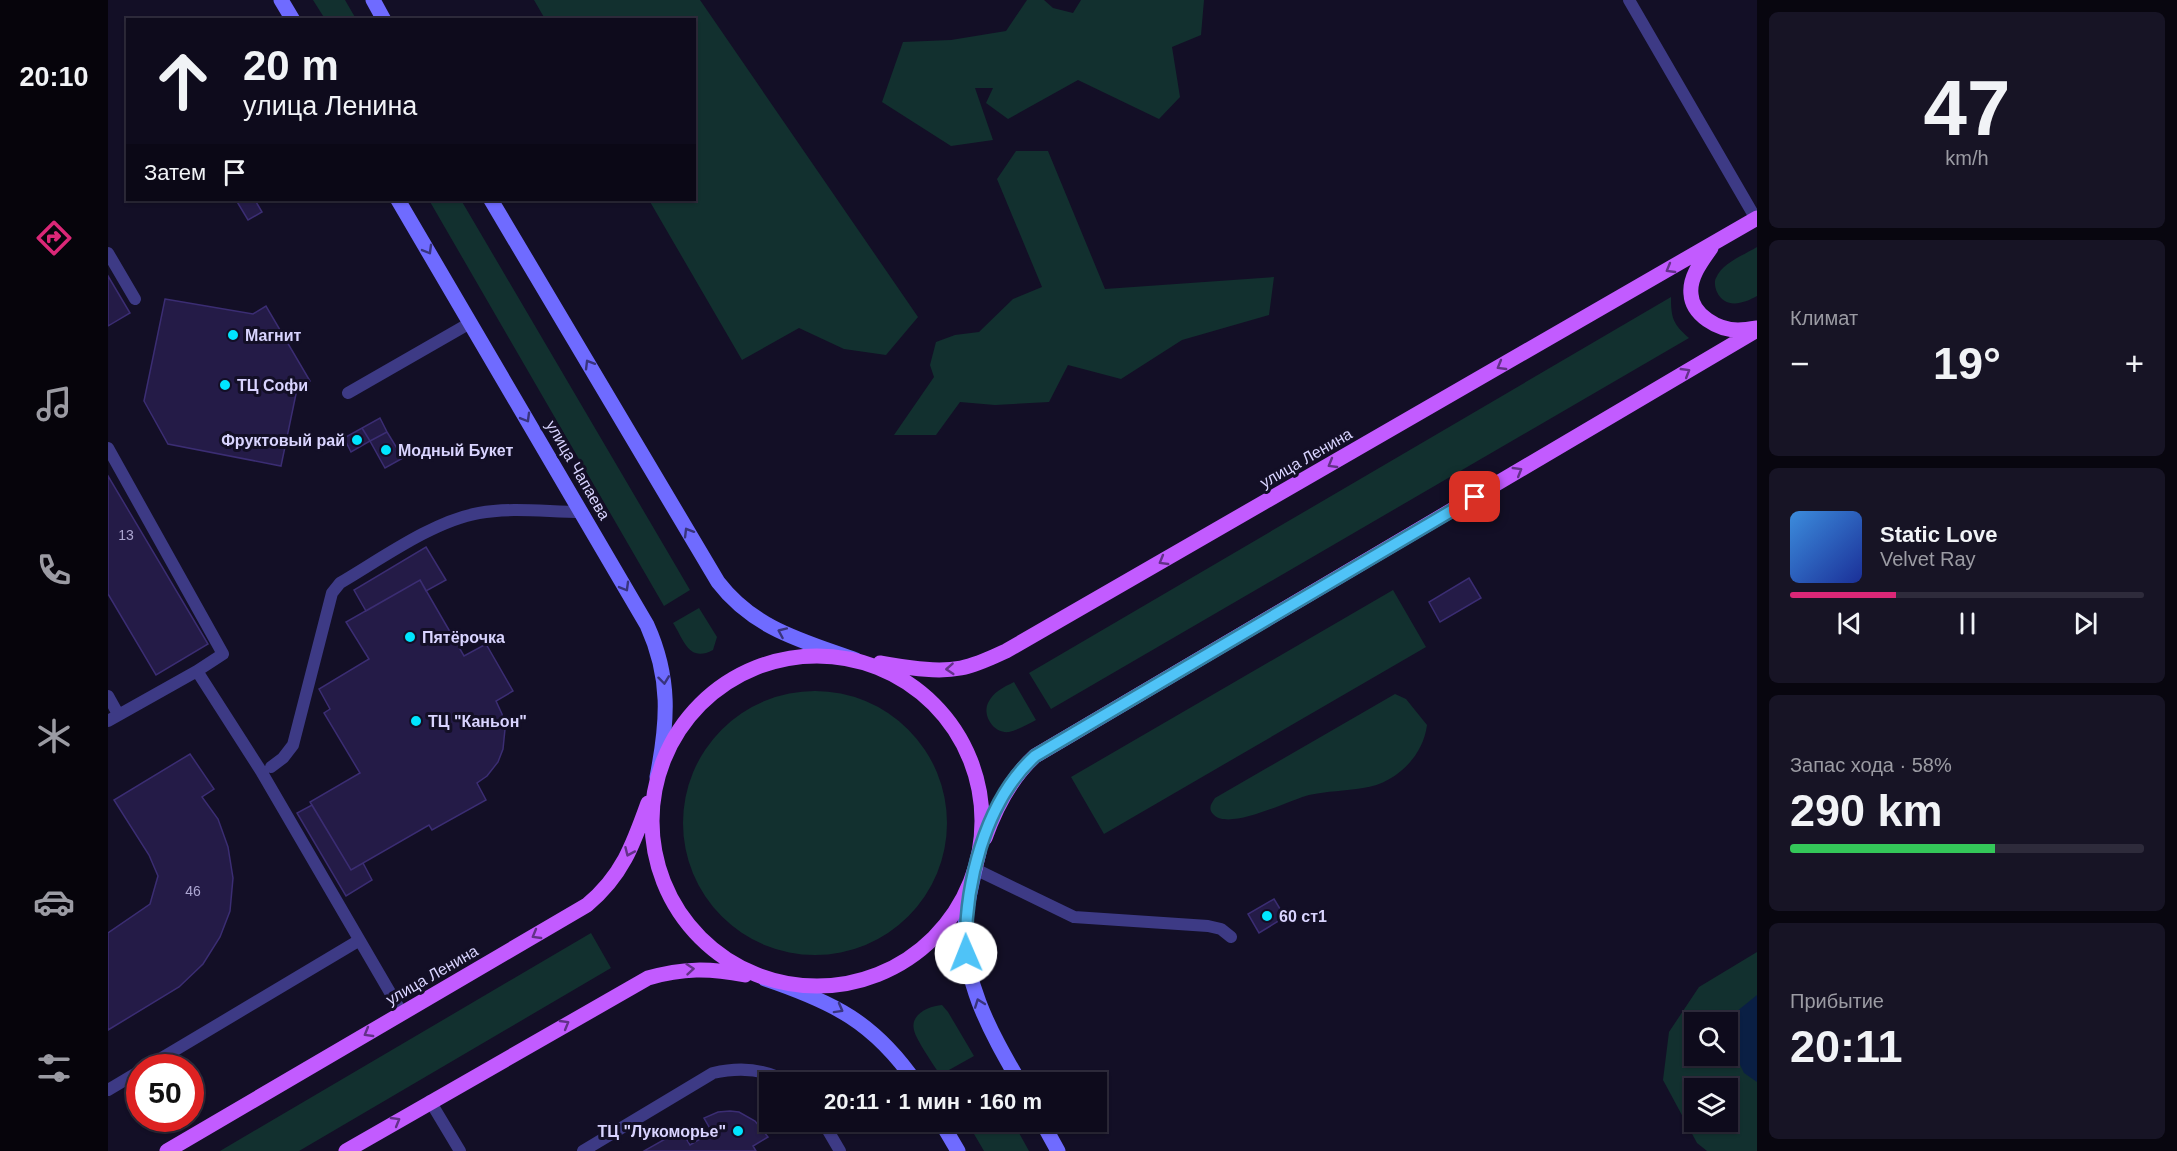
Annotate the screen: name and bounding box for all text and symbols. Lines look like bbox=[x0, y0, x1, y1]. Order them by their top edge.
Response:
icon: ahead bbox=[144, 42, 222, 120]
text: 20 m bbox=[243, 42, 339, 89]
text: 20:10 bbox=[19, 62, 89, 92]
text: 47 bbox=[1924, 64, 2010, 152]
text: улица Ленина bbox=[243, 91, 417, 121]
text: km/h bbox=[1945, 147, 1989, 169]
icon: arrive bbox=[218, 156, 251, 189]
text: Затем bbox=[144, 160, 206, 185]
icon: directions bbox=[33, 217, 75, 259]
one-way arrow bbox=[420, 244, 432, 254]
one-way arrow bbox=[1666, 262, 1676, 274]
text: Климат bbox=[1790, 307, 1858, 329]
place label: Магнит bbox=[245, 327, 302, 344]
marker: Магнит bbox=[226, 328, 240, 342]
text: 19° bbox=[1933, 338, 2001, 389]
text: − bbox=[1790, 345, 1809, 382]
text: + bbox=[2125, 345, 2144, 382]
one-way arrow bbox=[1497, 359, 1507, 371]
one-way arrow bbox=[585, 360, 596, 370]
one-way arrow bbox=[1680, 368, 1690, 380]
place label: ТЦ Софи bbox=[237, 377, 308, 394]
marker: ТЦ Софи bbox=[218, 378, 232, 392]
icon: music bbox=[33, 383, 75, 425]
one-way arrow bbox=[519, 412, 530, 422]
street label: улица Чапаева bbox=[543, 417, 613, 523]
street label: улица Ленина bbox=[1257, 425, 1355, 491]
place label: Фруктовый рай bbox=[221, 432, 345, 449]
marker: Фруктовый рай bbox=[350, 433, 364, 447]
place label: Модный Букет bbox=[398, 442, 514, 459]
marker: Модный Букет bbox=[379, 443, 393, 457]
one-way arrow bbox=[1328, 456, 1338, 468]
one-way arrow bbox=[1512, 467, 1522, 479]
pin bbox=[1449, 471, 1500, 522]
icon: arrive bbox=[1458, 480, 1491, 513]
text: Static Love bbox=[1880, 522, 1997, 547]
house number: 13 bbox=[118, 527, 134, 543]
one-way arrow bbox=[684, 528, 696, 538]
text: Velvet Ray bbox=[1880, 548, 1976, 570]
icon: phone bbox=[33, 549, 75, 591]
one-way arrow bbox=[1159, 553, 1169, 565]
one-way arrow bbox=[617, 580, 629, 591]
icon: previous bbox=[1833, 607, 1866, 640]
icon: pause bbox=[1951, 607, 1984, 640]
icon: next bbox=[2069, 607, 2102, 640]
one-way arrow bbox=[777, 627, 788, 639]
place label: Пятёрочка bbox=[422, 629, 505, 646]
marker: Пятёрочка bbox=[403, 630, 417, 644]
one-way arrow bbox=[946, 662, 955, 675]
one-way arrow bbox=[657, 676, 670, 685]
place label: ТЦ "Каньон" bbox=[428, 713, 527, 730]
marker: ТЦ "Каньон" bbox=[409, 714, 423, 728]
icon: climate bbox=[33, 715, 75, 757]
text: Запас хода · 58% bbox=[1790, 754, 1952, 776]
text: 290 km bbox=[1790, 785, 1943, 836]
one-way arrow bbox=[625, 845, 637, 856]
icon: car bbox=[33, 881, 75, 923]
house number: 46 bbox=[185, 883, 201, 899]
place label: 60 ст1 bbox=[1279, 908, 1327, 925]
marker: 60 ст1 bbox=[1260, 909, 1274, 923]
position arrow bbox=[934, 921, 998, 985]
one-way arrow bbox=[532, 928, 542, 939]
street label: улица Ленина bbox=[383, 942, 481, 1008]
one-way arrow bbox=[685, 963, 694, 976]
text: Прибытие bbox=[1790, 990, 1884, 1012]
one-way arrow bbox=[974, 998, 987, 1009]
one-way arrow bbox=[832, 1002, 843, 1014]
map controls bbox=[1684, 1012, 1738, 1132]
button: search bbox=[1684, 1012, 1738, 1066]
one-way arrow bbox=[559, 1020, 569, 1031]
text: 20:11 bbox=[1790, 1021, 1903, 1072]
one-way arrow bbox=[364, 1026, 374, 1038]
icon: filters bbox=[33, 1047, 75, 1089]
speed limit sign: 50 bbox=[126, 1054, 204, 1132]
button: layers bbox=[1684, 1078, 1738, 1132]
text: 20:11 · 1 мин · 160 m bbox=[824, 1089, 1042, 1114]
one-way arrow bbox=[390, 1117, 400, 1129]
place label: ТЦ "Лукоморье" bbox=[598, 1123, 726, 1140]
marker: ТЦ "Лукоморье" bbox=[731, 1124, 745, 1138]

